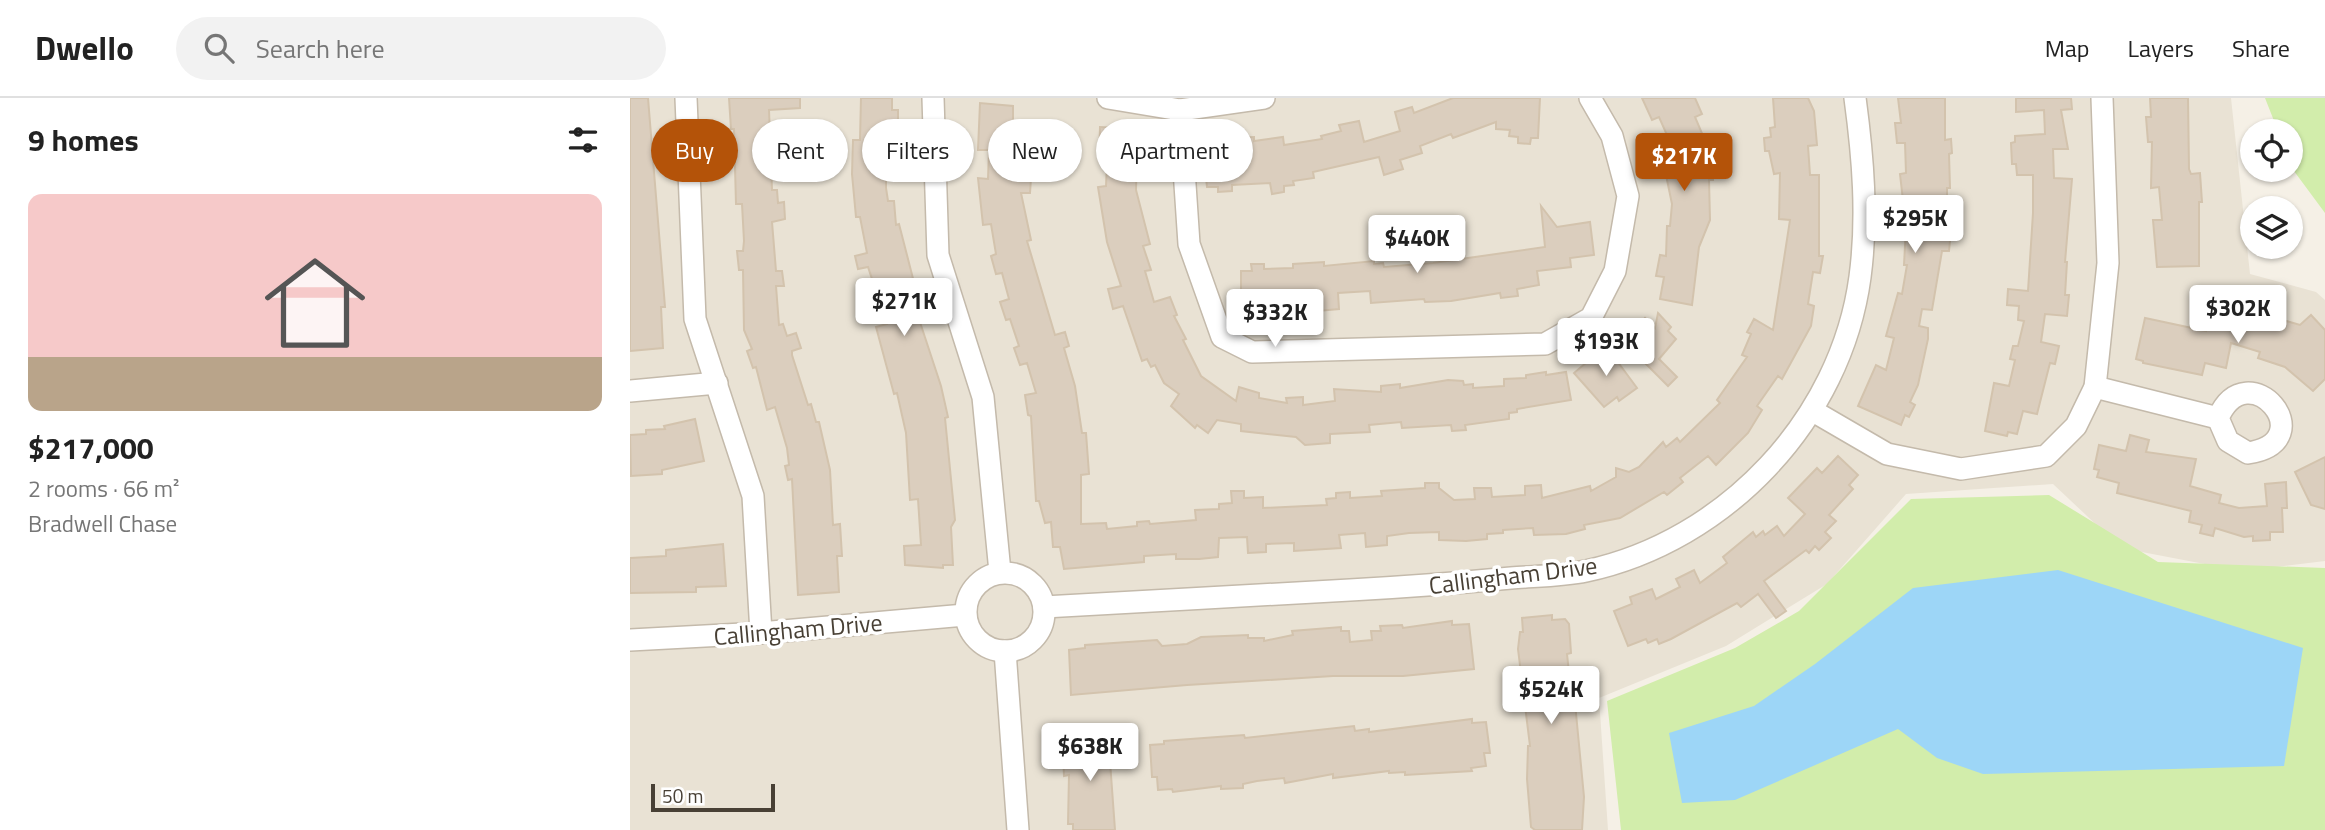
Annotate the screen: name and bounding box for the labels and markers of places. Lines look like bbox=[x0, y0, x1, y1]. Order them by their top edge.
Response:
pin: $217K bbox=[1635, 134, 1733, 193]
pin: $295K bbox=[1866, 195, 1964, 255]
pin: $440K bbox=[1368, 216, 1466, 275]
pin: $271K bbox=[855, 278, 953, 338]
pin: $302K bbox=[2189, 286, 2287, 345]
pin: $332K bbox=[1226, 289, 1324, 349]
pin: $193K bbox=[1557, 318, 1655, 378]
pin: $524K bbox=[1502, 666, 1600, 726]
pin: $638K bbox=[1041, 724, 1139, 783]

